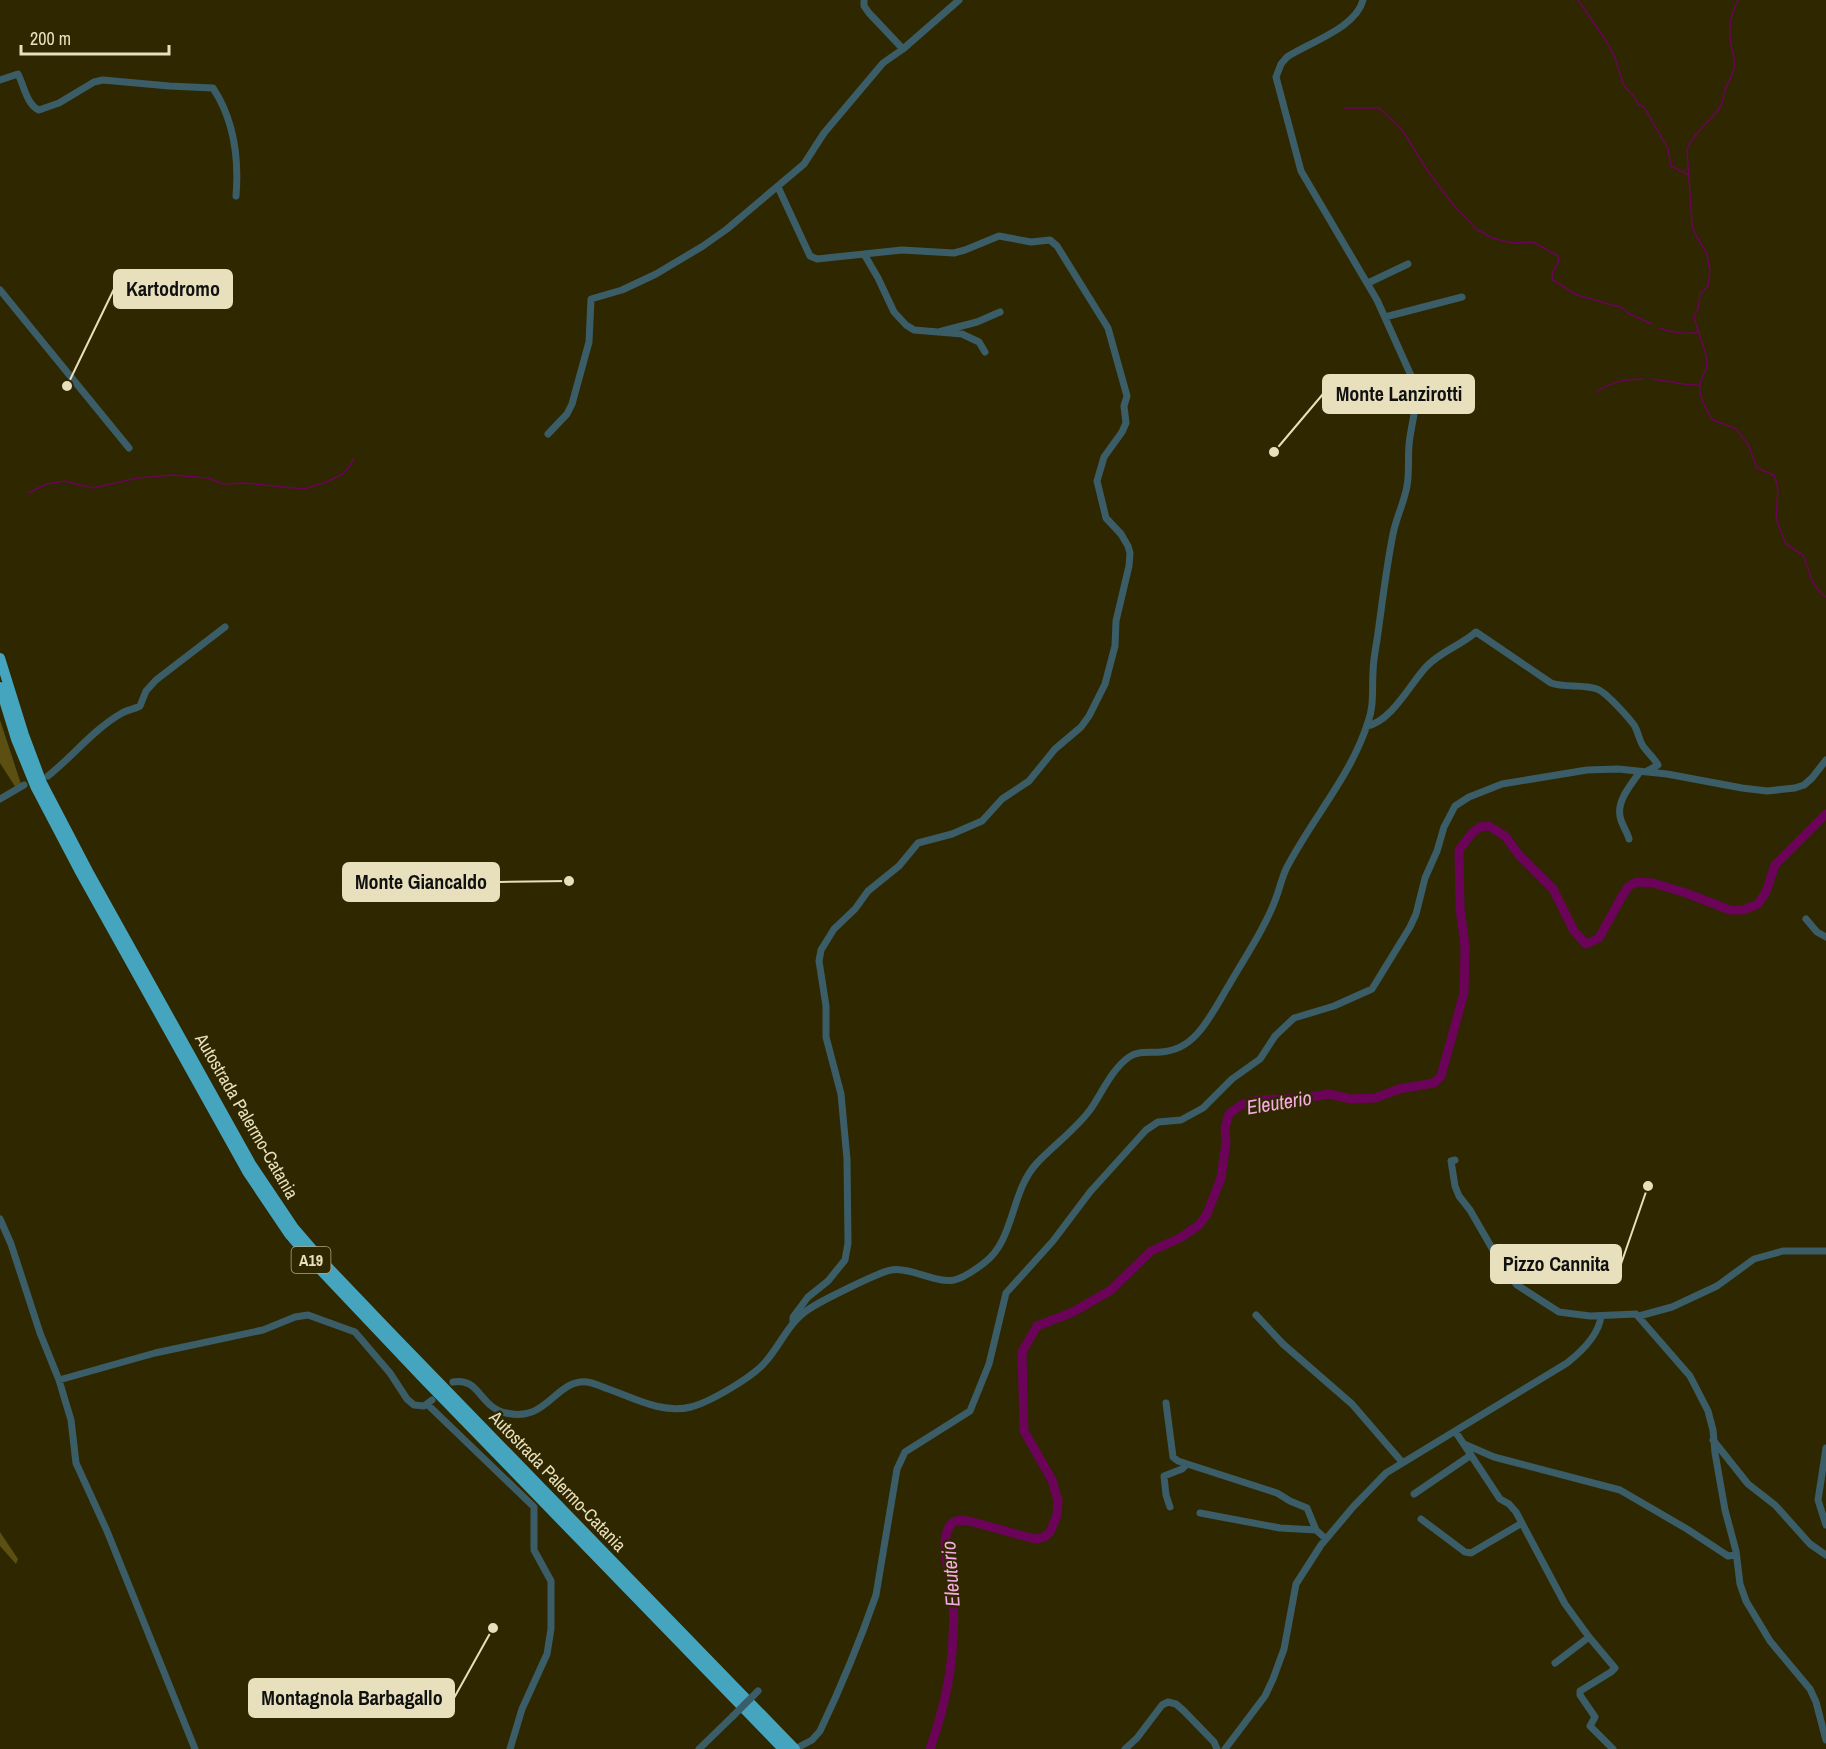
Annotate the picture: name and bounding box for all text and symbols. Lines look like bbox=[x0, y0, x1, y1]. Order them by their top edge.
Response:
scale bar bbox=[21, 18, 170, 56]
text: 200 m bbox=[30, 26, 71, 51]
callout: Kartodromo bbox=[114, 270, 232, 308]
text: Kartodromo bbox=[126, 275, 220, 302]
callout: Monte Lanzirotti bbox=[1323, 375, 1474, 413]
text: Monte Lanzirotti bbox=[1336, 380, 1462, 407]
callout: Monte Giancaldo bbox=[343, 863, 499, 901]
text: Monte Giancaldo bbox=[355, 868, 487, 895]
street label: Autostrada Palermo-Catania bbox=[189, 1028, 305, 1203]
water label: Eleuterio bbox=[1244, 1084, 1314, 1120]
callout: Pizzo Cannita bbox=[1491, 1245, 1621, 1283]
road number: A19 bbox=[292, 1247, 330, 1273]
text: Pizzo Cannita bbox=[1503, 1250, 1609, 1277]
street label: Autostrada Palermo-Catania bbox=[483, 1404, 632, 1557]
water label: Eleuterio bbox=[934, 1540, 966, 1608]
callout: Montagnola Barbagallo bbox=[249, 1679, 454, 1717]
text: Montagnola Barbagallo bbox=[261, 1684, 443, 1711]

